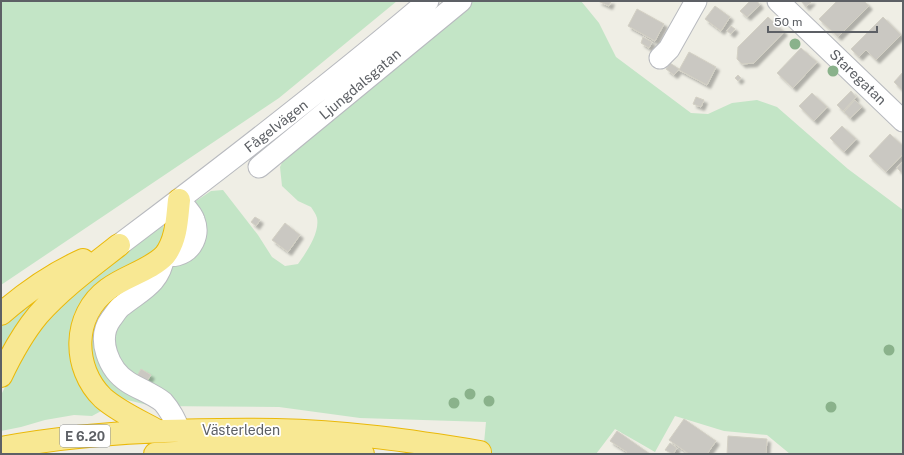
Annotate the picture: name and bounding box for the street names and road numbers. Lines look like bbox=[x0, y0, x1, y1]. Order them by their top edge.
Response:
street label: Ljungdalsgatan bbox=[316, 45, 404, 123]
street label: Staregatan bbox=[826, 46, 890, 108]
street label: Fågelvägen bbox=[241, 96, 311, 156]
street label: Västerleden bbox=[202, 422, 280, 438]
road number: E 6.20 bbox=[60, 425, 110, 447]

